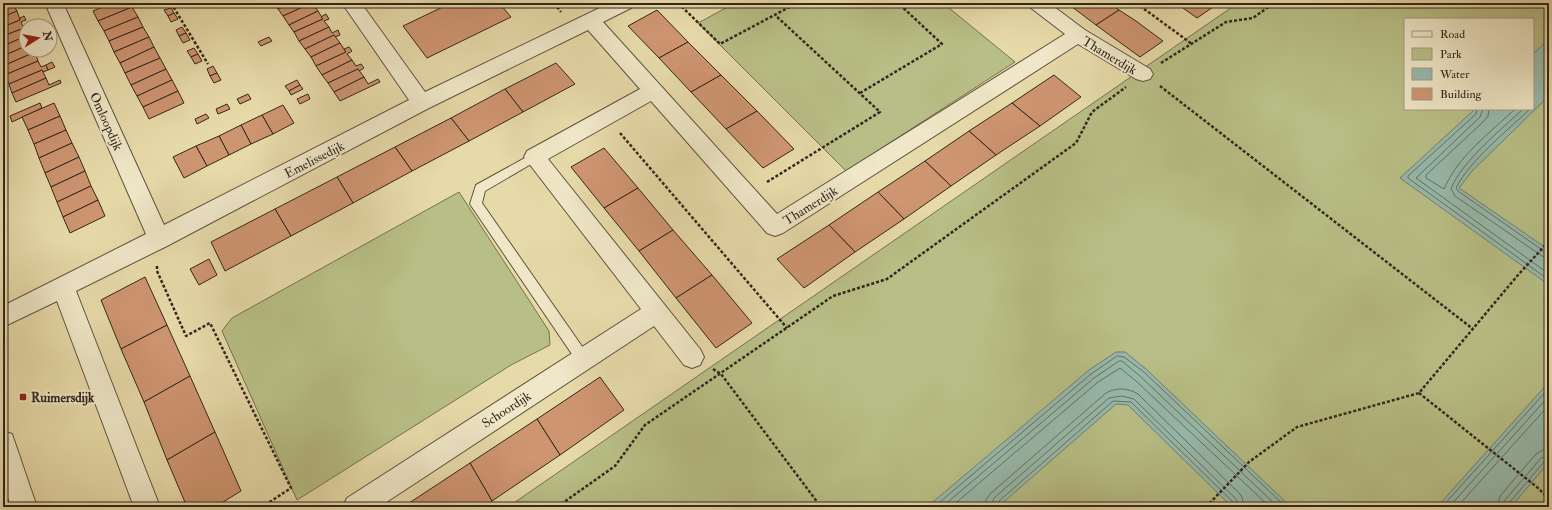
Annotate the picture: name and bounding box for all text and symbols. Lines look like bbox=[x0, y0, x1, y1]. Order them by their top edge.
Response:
north arrow bbox=[18, 18, 58, 58]
legend bbox=[1404, 18, 1534, 110]
text: Road bbox=[1440, 27, 1465, 42]
text: N bbox=[40, 29, 55, 43]
street label: Thamerdijk bbox=[1079, 33, 1140, 79]
text: Park bbox=[1440, 47, 1462, 62]
text: Water bbox=[1439, 67, 1470, 82]
text: Building bbox=[1440, 87, 1483, 102]
street label: Omloopdijk bbox=[85, 90, 126, 154]
street label: Emelissedijk bbox=[282, 138, 348, 182]
street label: Thamerdijk bbox=[780, 182, 841, 229]
street label: Schoordijk bbox=[479, 388, 535, 432]
place label: Ruimersdijk bbox=[31, 390, 95, 406]
marker: Ruimersdijk bbox=[18, 392, 28, 402]

